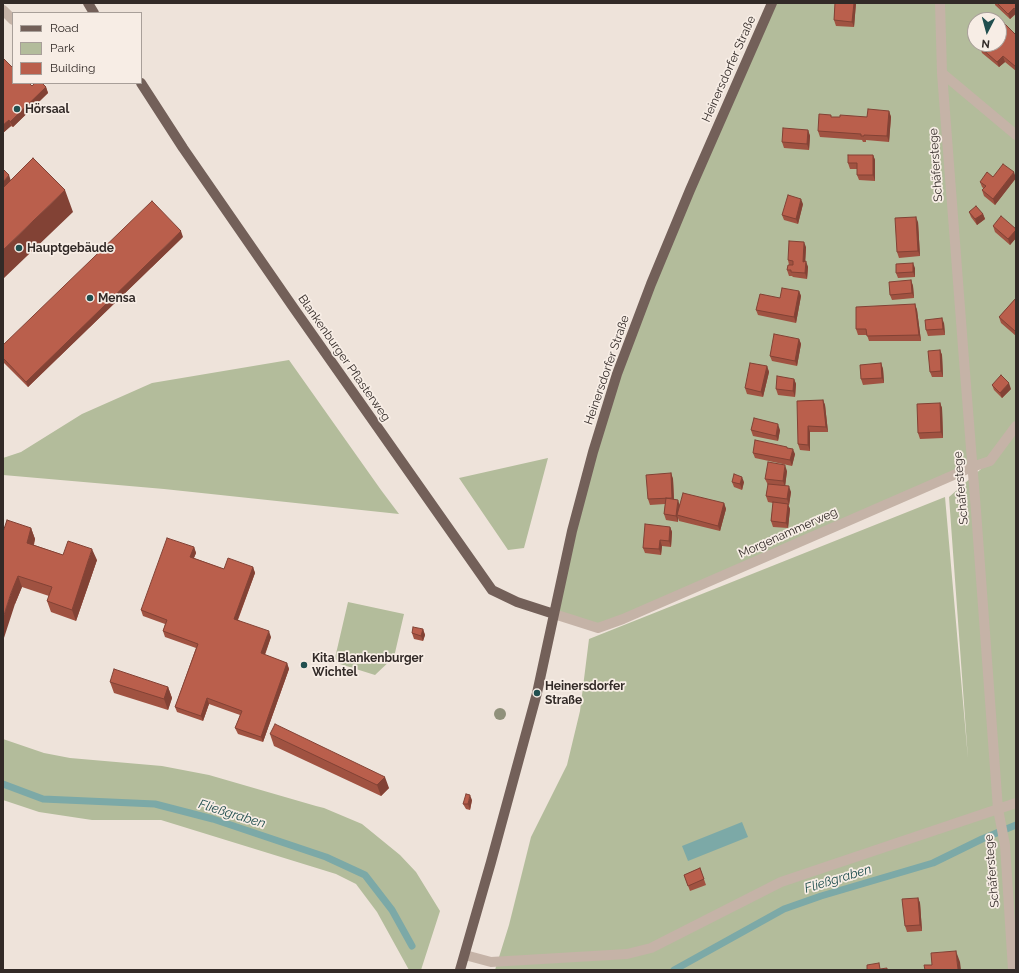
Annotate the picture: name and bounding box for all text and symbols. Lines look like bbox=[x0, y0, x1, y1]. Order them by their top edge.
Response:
legend bbox=[12, 12, 142, 84]
north arrow bbox=[967, 12, 1007, 52]
street label: Heinersdorfer Straße bbox=[699, 14, 759, 124]
text: Road bbox=[50, 21, 79, 35]
text: N bbox=[981, 37, 991, 50]
text: Park bbox=[50, 41, 75, 55]
text: Building bbox=[50, 61, 96, 75]
place label: Hörsaal bbox=[25, 102, 69, 116]
marker: Hörsaal bbox=[12, 104, 22, 114]
street label: Schäferstege bbox=[926, 128, 946, 202]
place label: Hauptgebäude bbox=[27, 241, 114, 255]
marker: Hauptgebäude bbox=[14, 243, 24, 253]
place label: Mensa bbox=[98, 291, 136, 305]
street label: Blankenburger Pflasterweg bbox=[295, 292, 393, 424]
marker: Mensa bbox=[85, 293, 95, 303]
street label: Heinersdorfer Straße bbox=[581, 313, 633, 427]
street label: Schäferstege bbox=[951, 451, 971, 525]
street label: Morgenammerweg bbox=[736, 505, 840, 561]
place label: Kita Blankenburger Wichtel bbox=[312, 651, 423, 679]
marker: Kita Blankenburger Wichtel bbox=[299, 660, 309, 670]
place label: Heinersdorfer Straße bbox=[545, 679, 625, 707]
marker: Heinersdorfer Straße bbox=[532, 688, 542, 698]
water label: Fließgraben bbox=[197, 796, 267, 832]
street label: Schäferstege bbox=[982, 834, 1002, 908]
water label: Fließgraben bbox=[803, 861, 873, 897]

